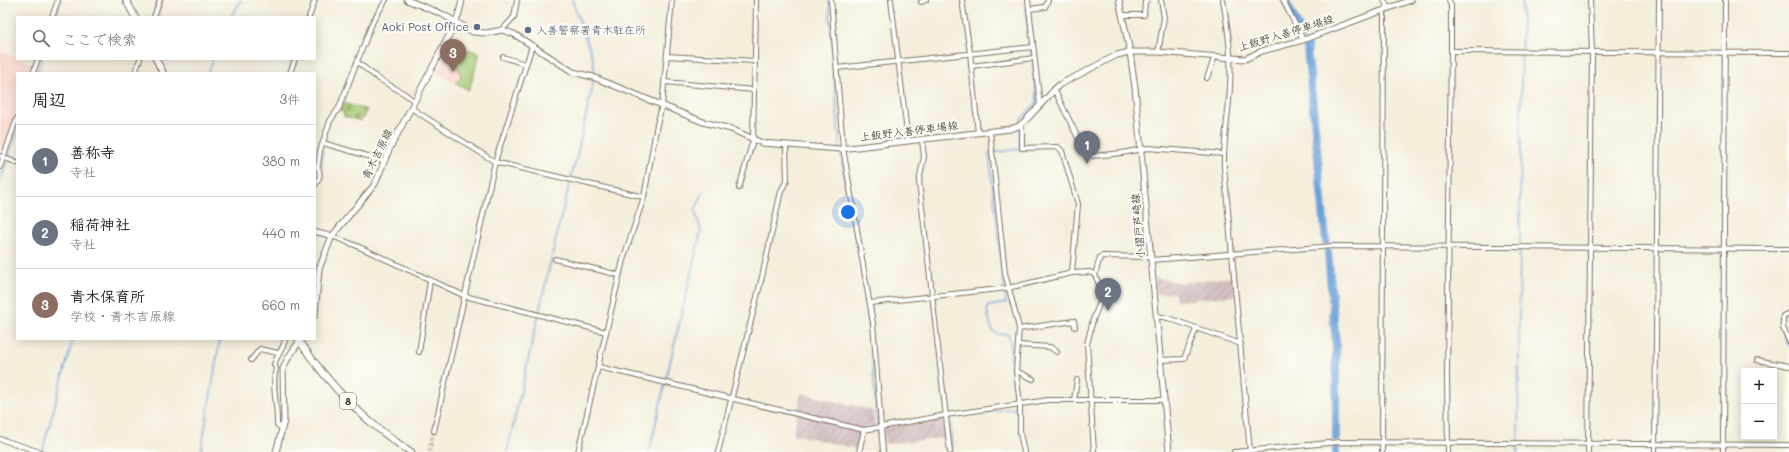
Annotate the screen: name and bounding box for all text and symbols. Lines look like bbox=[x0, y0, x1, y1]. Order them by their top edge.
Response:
street label: 上飯野入善停車場線 bbox=[1236, 11, 1335, 54]
search box bbox=[16, 16, 316, 60]
place label: Aoki Post Office bbox=[381, 19, 469, 34]
marker: Aoki Post Office bbox=[472, 22, 482, 32]
place label: 入善警察署青木駐在所 bbox=[536, 22, 646, 37]
marker: 入善警察署青木駐在所 bbox=[523, 25, 533, 35]
icon: search bbox=[30, 27, 52, 49]
text: ここで検索 bbox=[62, 29, 137, 49]
pin: 3 bbox=[440, 39, 466, 72]
text: 周辺 bbox=[32, 88, 66, 110]
text: 3件 bbox=[279, 90, 300, 107]
street label: 上飯野入善停車場線 bbox=[859, 117, 959, 144]
street label: 青木吉原線 bbox=[358, 126, 395, 182]
pin: 1 bbox=[1074, 131, 1100, 164]
text: 善称寺 bbox=[70, 142, 115, 162]
text: 1 bbox=[42, 152, 48, 169]
text: 380 m bbox=[262, 152, 300, 169]
text: 寺社 bbox=[70, 163, 96, 180]
street label: 小摺戸芦崎線 bbox=[1127, 193, 1148, 260]
your location bbox=[838, 202, 858, 222]
text: 稲荷神社 bbox=[70, 214, 130, 234]
text: 2 bbox=[41, 224, 49, 241]
text: 440 m bbox=[262, 224, 300, 241]
text: 寺社 bbox=[70, 235, 96, 252]
pin: 2 bbox=[1095, 278, 1121, 311]
text: 青木保育所 bbox=[70, 286, 145, 306]
text: 3 bbox=[41, 296, 49, 313]
text: 660 m bbox=[262, 296, 300, 313]
text: 学校 · 青木吉原線 bbox=[70, 307, 175, 324]
map controls bbox=[1741, 368, 1777, 440]
button: + bbox=[1741, 368, 1777, 404]
road number: 8 bbox=[340, 393, 356, 409]
button: − bbox=[1741, 404, 1777, 440]

